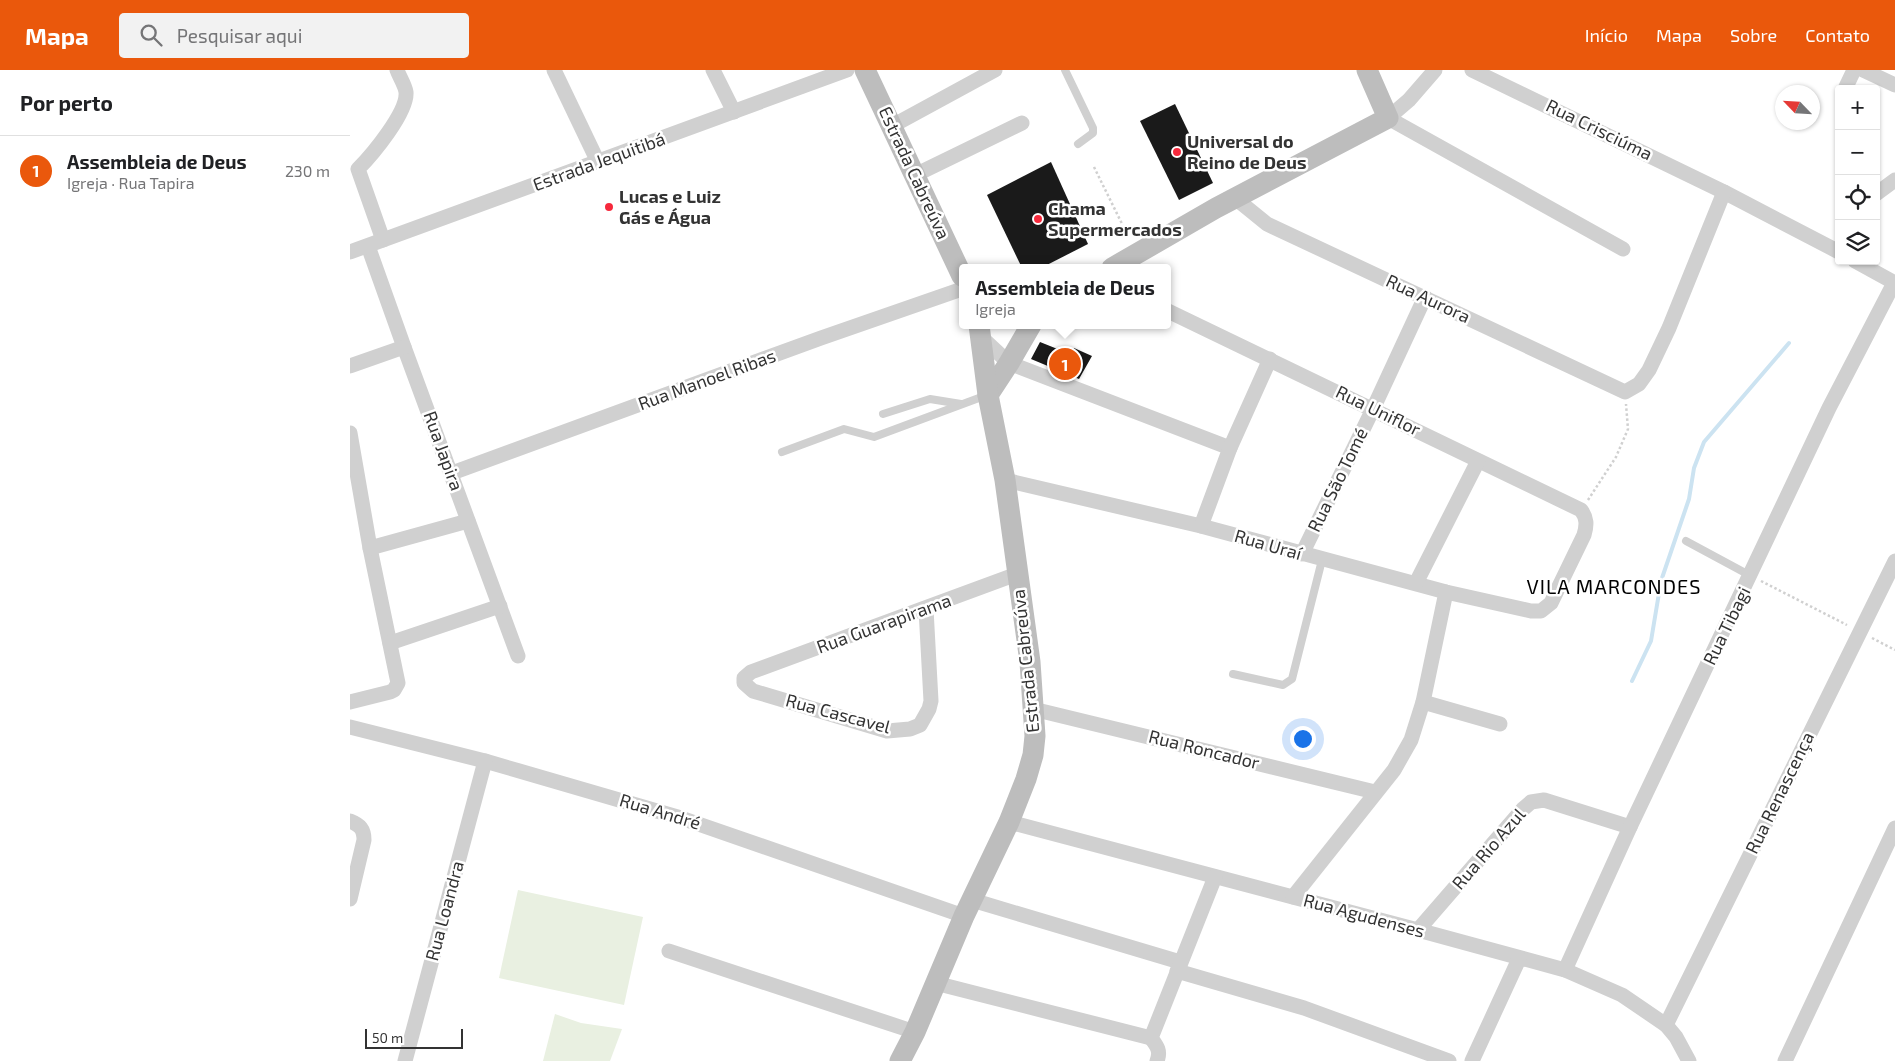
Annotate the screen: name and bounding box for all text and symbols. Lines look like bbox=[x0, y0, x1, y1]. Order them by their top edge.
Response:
search box bbox=[119, 13, 469, 58]
text: Mapa bbox=[25, 21, 89, 50]
icon: search bbox=[137, 21, 165, 49]
text: Pesquisar aqui bbox=[177, 24, 302, 47]
text: Início bbox=[1585, 24, 1628, 46]
text: Mapa bbox=[1656, 24, 1702, 46]
text: Sobre bbox=[1730, 24, 1777, 46]
text: Contato bbox=[1805, 24, 1870, 46]
north arrow bbox=[1775, 85, 1820, 130]
map controls bbox=[1835, 85, 1880, 265]
button: + bbox=[1835, 85, 1880, 130]
text: Por perto bbox=[20, 90, 113, 115]
street label: Rua Crisciúma bbox=[1543, 94, 1656, 164]
street label: Estrada Cabreúva bbox=[874, 103, 955, 243]
street label: Estrada Jequitibá bbox=[529, 127, 668, 195]
place label: Universal do Reino de Deus bbox=[1187, 130, 1306, 173]
button: − bbox=[1835, 130, 1880, 175]
marker: Universal do Reino de Deus bbox=[1171, 146, 1183, 158]
text: Assembleia de Deus bbox=[67, 150, 247, 173]
text: 1 bbox=[33, 161, 39, 180]
text: 230 m bbox=[285, 161, 330, 180]
text: Igreja · Rua Tapira bbox=[67, 173, 195, 192]
button: locate bbox=[1835, 175, 1880, 220]
place label: Lucas e Luiz Gás e Água bbox=[619, 185, 721, 228]
place label: Chama Supermercados bbox=[1048, 197, 1182, 240]
marker: Lucas e Luiz Gás e Água bbox=[603, 201, 615, 213]
marker: Chama Supermercados bbox=[1032, 213, 1044, 225]
button: layers bbox=[1835, 220, 1880, 265]
popup bbox=[959, 264, 1171, 329]
street label: Rua Aurora bbox=[1383, 269, 1474, 327]
text: Assembleia de Deus bbox=[975, 276, 1155, 299]
text: Igreja bbox=[975, 299, 1016, 318]
street label: Rua Manoel Ribas bbox=[635, 344, 779, 414]
pin: 1 bbox=[1049, 345, 1081, 383]
street label: Rua Uniflor bbox=[1332, 380, 1424, 440]
street label: Rua Japira bbox=[419, 408, 468, 493]
street label: Rua São Tomé bbox=[1302, 424, 1372, 535]
street label: Rua Uraí bbox=[1232, 524, 1305, 564]
district label: VILA MARCONDES bbox=[1527, 574, 1701, 598]
street label: Rua Tibagi bbox=[1698, 583, 1754, 668]
street label: Estrada Cabreúva bbox=[1007, 588, 1043, 734]
street label: Rua Guarapirama bbox=[813, 589, 954, 658]
street label: Rua Cascavel bbox=[783, 688, 894, 738]
street label: Rua Roncador bbox=[1147, 725, 1262, 773]
your location bbox=[1290, 726, 1316, 752]
street label: Rua Renascença bbox=[1740, 728, 1819, 858]
street label: Rua André bbox=[617, 788, 703, 834]
street label: Rua Rio Azul bbox=[1447, 803, 1530, 894]
street label: Rua Loandra bbox=[420, 858, 468, 963]
street label: Rua Agudenses bbox=[1301, 888, 1427, 942]
scale bar bbox=[365, 1026, 462, 1049]
text: 50 m bbox=[372, 1029, 403, 1046]

